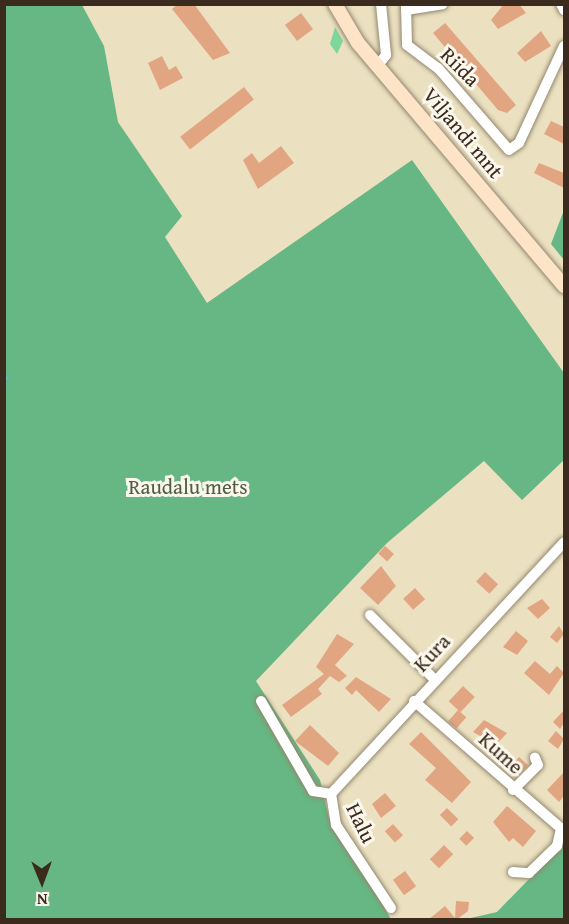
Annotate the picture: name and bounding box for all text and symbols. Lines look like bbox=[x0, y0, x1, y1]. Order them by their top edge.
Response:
street label: Riida bbox=[435, 42, 485, 92]
street label: Viljandi mnt bbox=[418, 82, 508, 184]
park label: Raudalu mets bbox=[128, 474, 248, 500]
street label: Kura bbox=[408, 629, 456, 677]
street label: Kume bbox=[474, 727, 528, 779]
street label: Halu bbox=[341, 799, 381, 847]
north arrow bbox=[12, 852, 72, 912]
text: N bbox=[37, 888, 48, 912]

